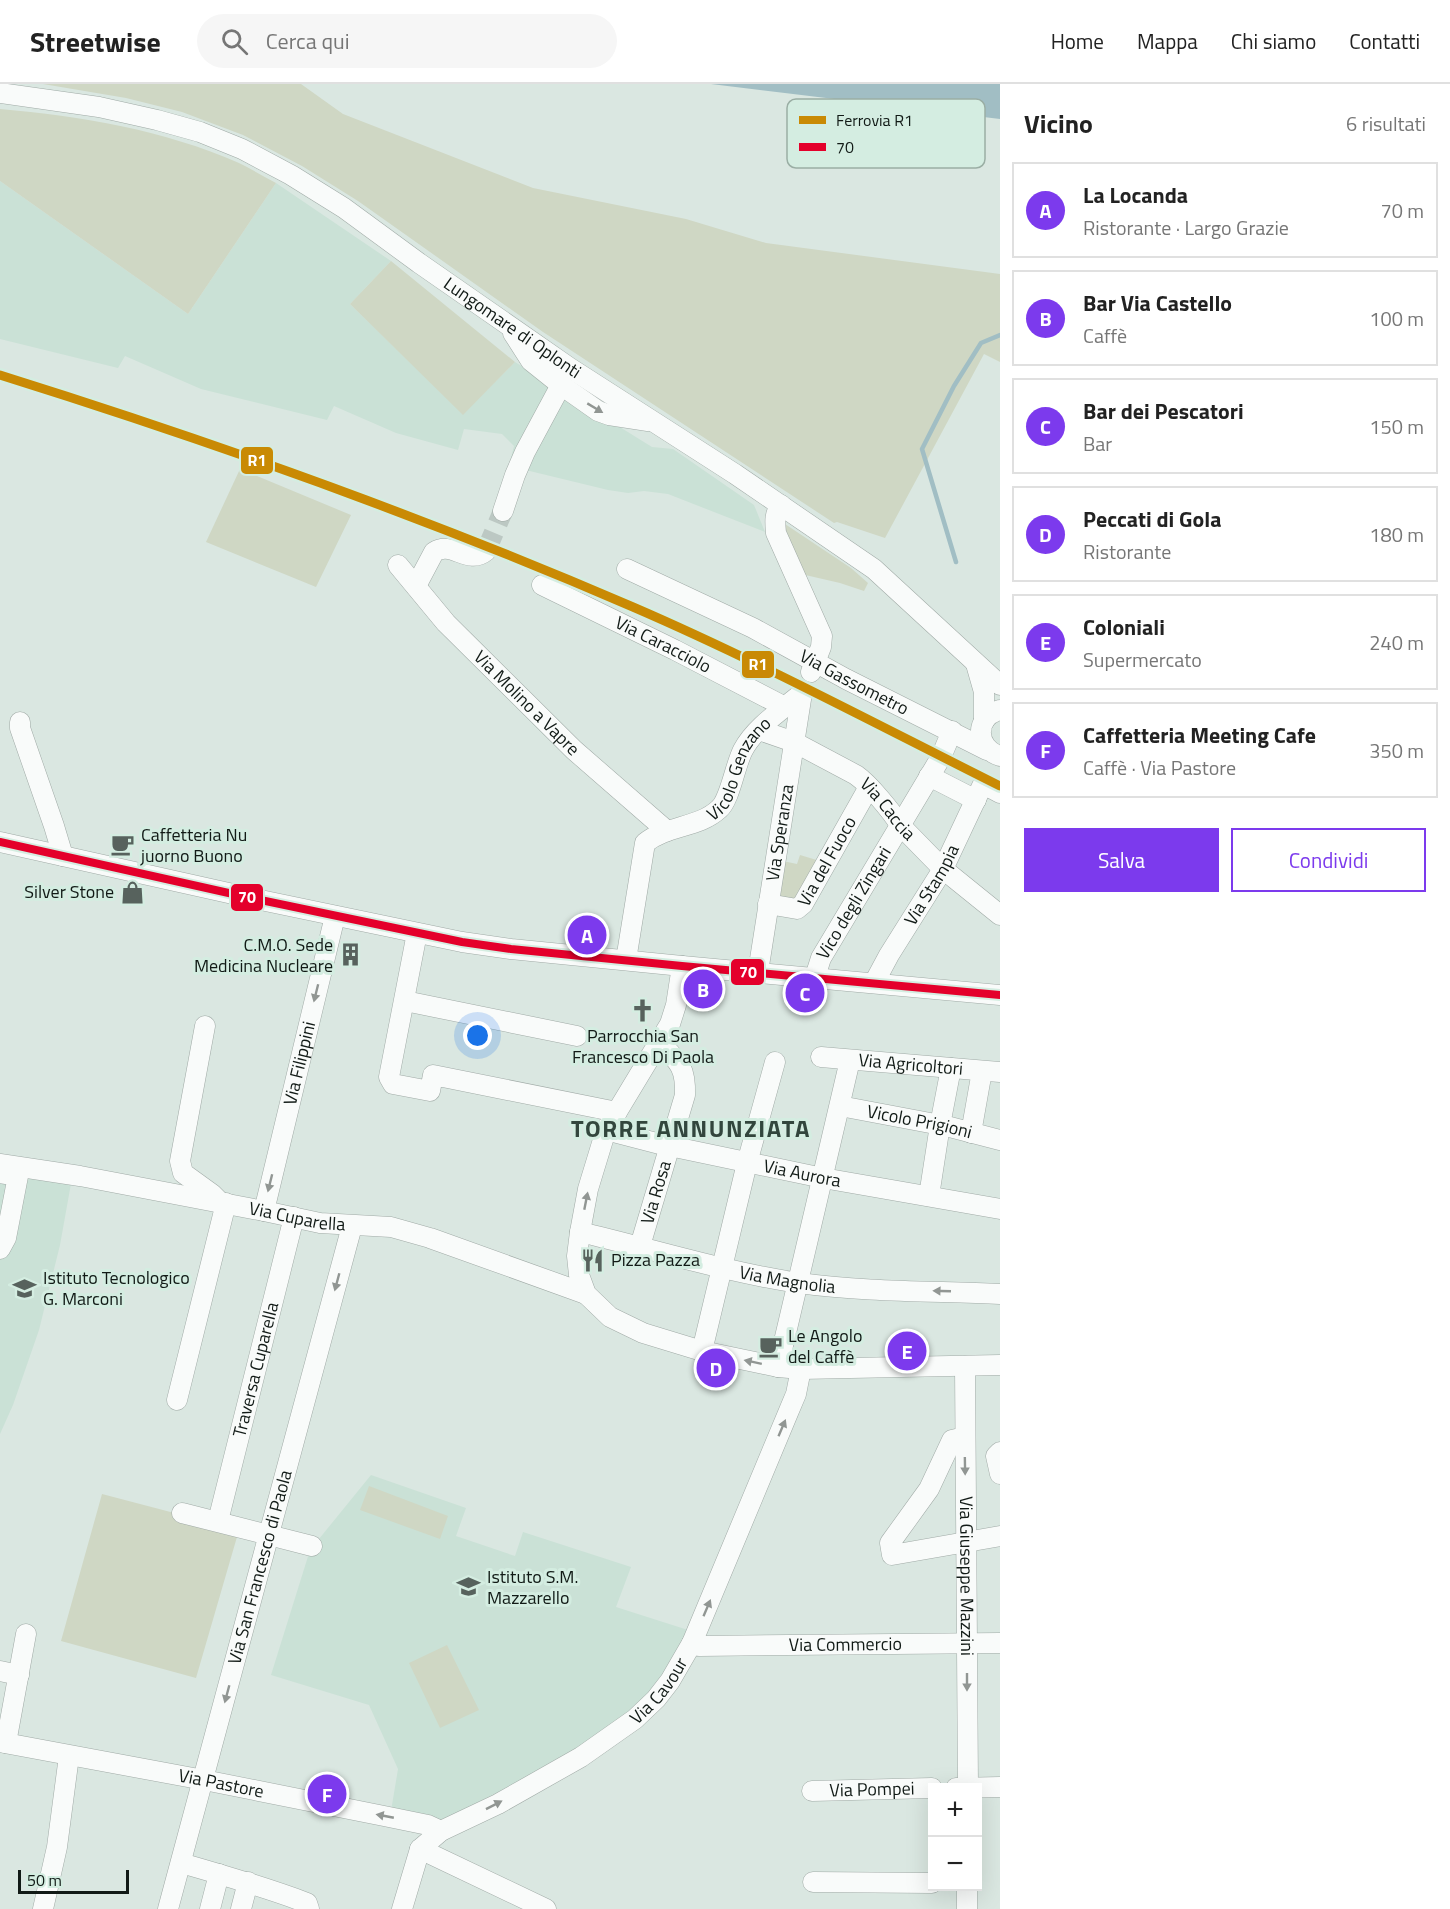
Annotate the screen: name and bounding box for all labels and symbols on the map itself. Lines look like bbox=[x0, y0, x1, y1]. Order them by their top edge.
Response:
legend bbox=[787, 99, 985, 168]
text: Ferrovia R1 bbox=[836, 108, 913, 132]
text: 70 bbox=[836, 135, 854, 159]
street label: Lungomare di Oplonti bbox=[438, 270, 587, 385]
one-way arrow bbox=[587, 402, 603, 413]
line badge: R1 bbox=[240, 446, 274, 475]
text: R1 bbox=[248, 448, 266, 472]
street label: Via Caracciolo bbox=[611, 609, 716, 680]
street label: Via Gassometro bbox=[795, 642, 914, 722]
street label: Via Molino a Vapre bbox=[468, 644, 586, 762]
line badge: R1 bbox=[741, 650, 775, 679]
text: R1 bbox=[749, 652, 767, 676]
street label: Vicolo Genzano bbox=[701, 710, 777, 827]
street label: Via Caccia bbox=[854, 771, 922, 846]
street label: Via Speranza bbox=[759, 782, 800, 883]
street label: Via del Fuoco bbox=[790, 811, 863, 911]
place label: Caffetteria Nu juorno Buono bbox=[140, 821, 247, 869]
cafe icon: Caffetteria Nu juorno Buono bbox=[110, 832, 136, 858]
street label: Via Stampia bbox=[897, 840, 966, 930]
street label: Vico degli Zingari bbox=[809, 841, 898, 964]
place label: Silver Stone bbox=[24, 878, 114, 905]
shop icon: Silver Stone bbox=[119, 879, 145, 905]
line badge: 70 bbox=[230, 883, 264, 912]
text: 70 bbox=[238, 885, 256, 909]
pin: A bbox=[568, 912, 606, 958]
place label: C.M.O. Sede Medicina Nucleare bbox=[194, 931, 333, 979]
building icon: C.M.O. Sede Medicina Nucleare bbox=[338, 942, 364, 968]
line badge: 70 bbox=[730, 958, 765, 986]
text: 70 bbox=[739, 960, 757, 984]
pin: B bbox=[684, 966, 722, 1012]
pin: C bbox=[786, 970, 824, 1016]
one-way arrow bbox=[311, 984, 321, 1002]
church icon: Parrocchia San Francesco Di Paola bbox=[630, 997, 656, 1023]
street label: Via Filippini bbox=[276, 1018, 322, 1108]
your location bbox=[463, 1021, 492, 1050]
place label: Parrocchia San Francesco Di Paola bbox=[572, 1022, 714, 1070]
street label: Via Agricoltori bbox=[857, 1046, 964, 1082]
street label: Vicolo Prigioni bbox=[865, 1097, 975, 1145]
district label: TORRE ANNUNZIATA bbox=[571, 1110, 811, 1146]
street label: Via Aurora bbox=[761, 1152, 843, 1194]
street label: Via Rosa bbox=[633, 1157, 678, 1227]
one-way arrow bbox=[265, 1174, 275, 1192]
one-way arrow bbox=[582, 1191, 591, 1210]
street label: Via Cuparella bbox=[247, 1194, 346, 1237]
place label: Pizza Pazza bbox=[611, 1246, 700, 1273]
restaurant icon: Pizza Pazza bbox=[580, 1247, 606, 1273]
street label: Via Magnolia bbox=[737, 1258, 837, 1300]
place label: Istituto Tecnologico G. Marconi bbox=[43, 1264, 190, 1312]
one-way arrow bbox=[331, 1273, 341, 1292]
school or university icon: Istituto Tecnologico G. Marconi bbox=[12, 1275, 38, 1301]
one-way arrow bbox=[932, 1287, 951, 1296]
street label: Traversa Cuparella bbox=[225, 1299, 285, 1440]
place label: Le Angolo del Caffè bbox=[788, 1322, 862, 1370]
pin: E bbox=[888, 1328, 926, 1374]
cafe icon: Le Angolo del Caffè bbox=[757, 1333, 783, 1359]
pin: D bbox=[696, 1346, 736, 1390]
one-way arrow bbox=[743, 1357, 762, 1366]
one-way arrow bbox=[777, 1418, 787, 1436]
one-way arrow bbox=[960, 1457, 970, 1476]
street label: Via San Francesco di Paola bbox=[221, 1467, 299, 1667]
street label: Via Giuseppe Mazzini bbox=[953, 1496, 981, 1656]
place label: Istituto S.M. Mazzarello bbox=[487, 1563, 578, 1611]
school or university icon: Istituto S.M. Mazzarello bbox=[456, 1574, 482, 1600]
one-way arrow bbox=[702, 1598, 712, 1616]
street label: Via Commercio bbox=[789, 1630, 902, 1658]
street label: Via Cavour bbox=[623, 1652, 694, 1730]
one-way arrow bbox=[962, 1673, 972, 1692]
one-way arrow bbox=[222, 1685, 231, 1703]
street label: Via Pastore bbox=[176, 1762, 266, 1805]
pin: F bbox=[308, 1772, 346, 1816]
street label: Via Pompei bbox=[829, 1774, 915, 1804]
one-way arrow bbox=[485, 1801, 502, 1810]
one-way arrow bbox=[375, 1811, 394, 1820]
scale bar bbox=[18, 1867, 129, 1894]

